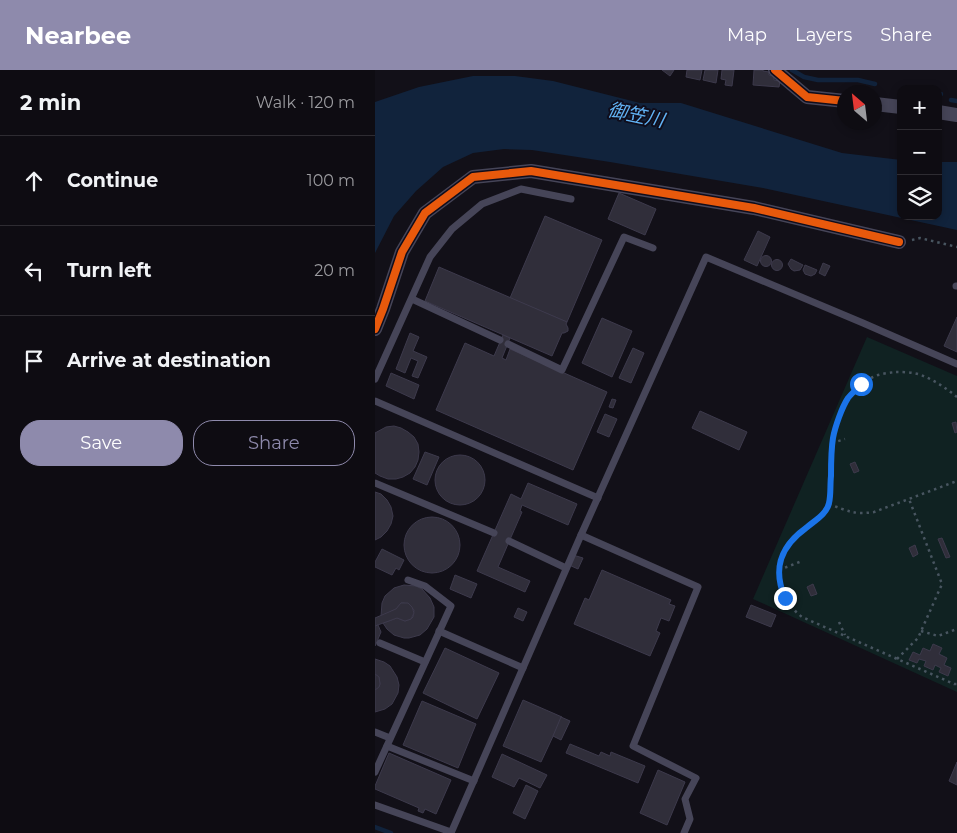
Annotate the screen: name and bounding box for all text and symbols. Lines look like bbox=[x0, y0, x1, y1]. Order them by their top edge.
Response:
text: Nearbee bbox=[25, 21, 131, 50]
text: Map bbox=[727, 24, 767, 46]
text: Layers bbox=[795, 24, 852, 46]
text: Share bbox=[880, 24, 932, 46]
north arrow bbox=[837, 85, 882, 130]
map controls bbox=[897, 85, 942, 220]
button: + bbox=[897, 85, 942, 130]
text: 2 min bbox=[20, 90, 81, 115]
text: Walk · 120 m bbox=[256, 93, 355, 112]
water label: 御笠川 bbox=[606, 98, 668, 133]
button: − bbox=[897, 130, 942, 175]
icon: ahead bbox=[20, 167, 48, 195]
text: Continue bbox=[67, 169, 158, 192]
text: 100 m bbox=[307, 171, 355, 190]
button: layers bbox=[897, 175, 942, 220]
icon: left bbox=[20, 257, 48, 285]
text: Turn left bbox=[67, 259, 152, 282]
text: 20 m bbox=[314, 261, 355, 280]
icon: arrive bbox=[20, 347, 48, 375]
text: Arrive at destination bbox=[67, 349, 271, 372]
route start bbox=[850, 373, 873, 396]
button: Save bbox=[20, 420, 183, 466]
button: Share bbox=[193, 420, 355, 466]
route end bbox=[774, 587, 797, 610]

